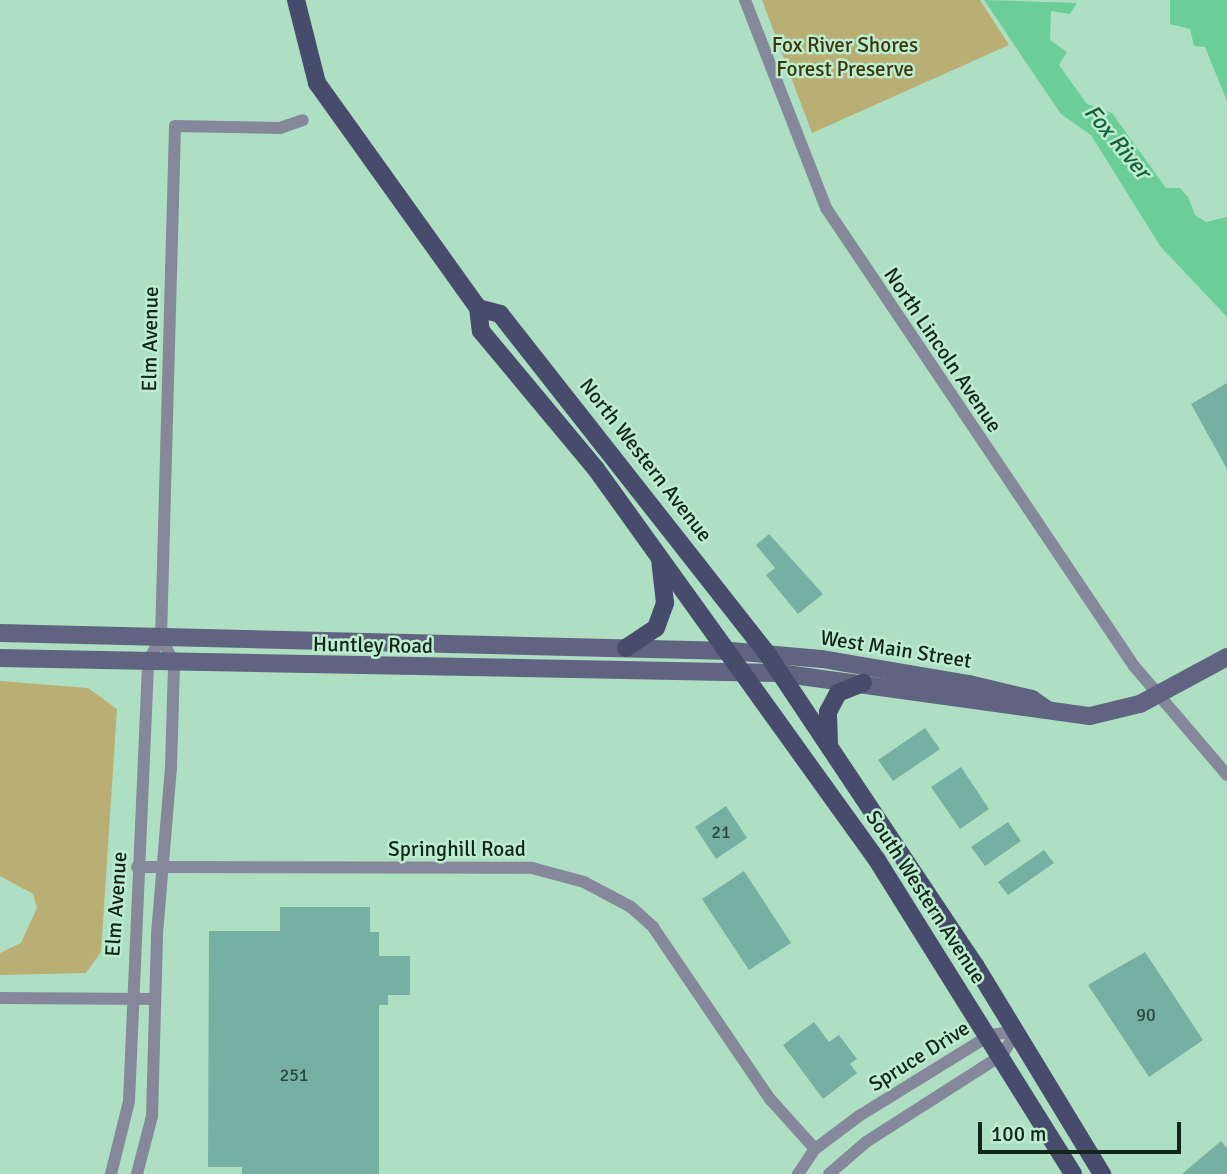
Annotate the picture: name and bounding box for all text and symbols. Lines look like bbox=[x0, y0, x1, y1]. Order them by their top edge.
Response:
park label: Fox River Shores Forest Preserve bbox=[772, 32, 918, 82]
water label: Fox River bbox=[1078, 99, 1156, 185]
street label: North Lincoln Avenue bbox=[879, 263, 1007, 437]
street label: Elm Avenue bbox=[136, 286, 164, 392]
street label: North Western Avenue bbox=[574, 373, 718, 547]
street label: West Main Street bbox=[819, 625, 973, 673]
street label: Huntley Road bbox=[313, 631, 433, 659]
street label: South Western Avenue bbox=[861, 806, 991, 988]
house number: 21 bbox=[711, 821, 731, 843]
street label: Springhill Road bbox=[388, 836, 526, 862]
street label: Elm Avenue bbox=[100, 851, 132, 957]
house number: 90 bbox=[1136, 1004, 1156, 1026]
street label: Spruce Drive bbox=[864, 1015, 974, 1097]
house number: 251 bbox=[279, 1064, 309, 1086]
scale bar bbox=[982, 1108, 1185, 1152]
text: 100 m bbox=[991, 1121, 1046, 1147]

